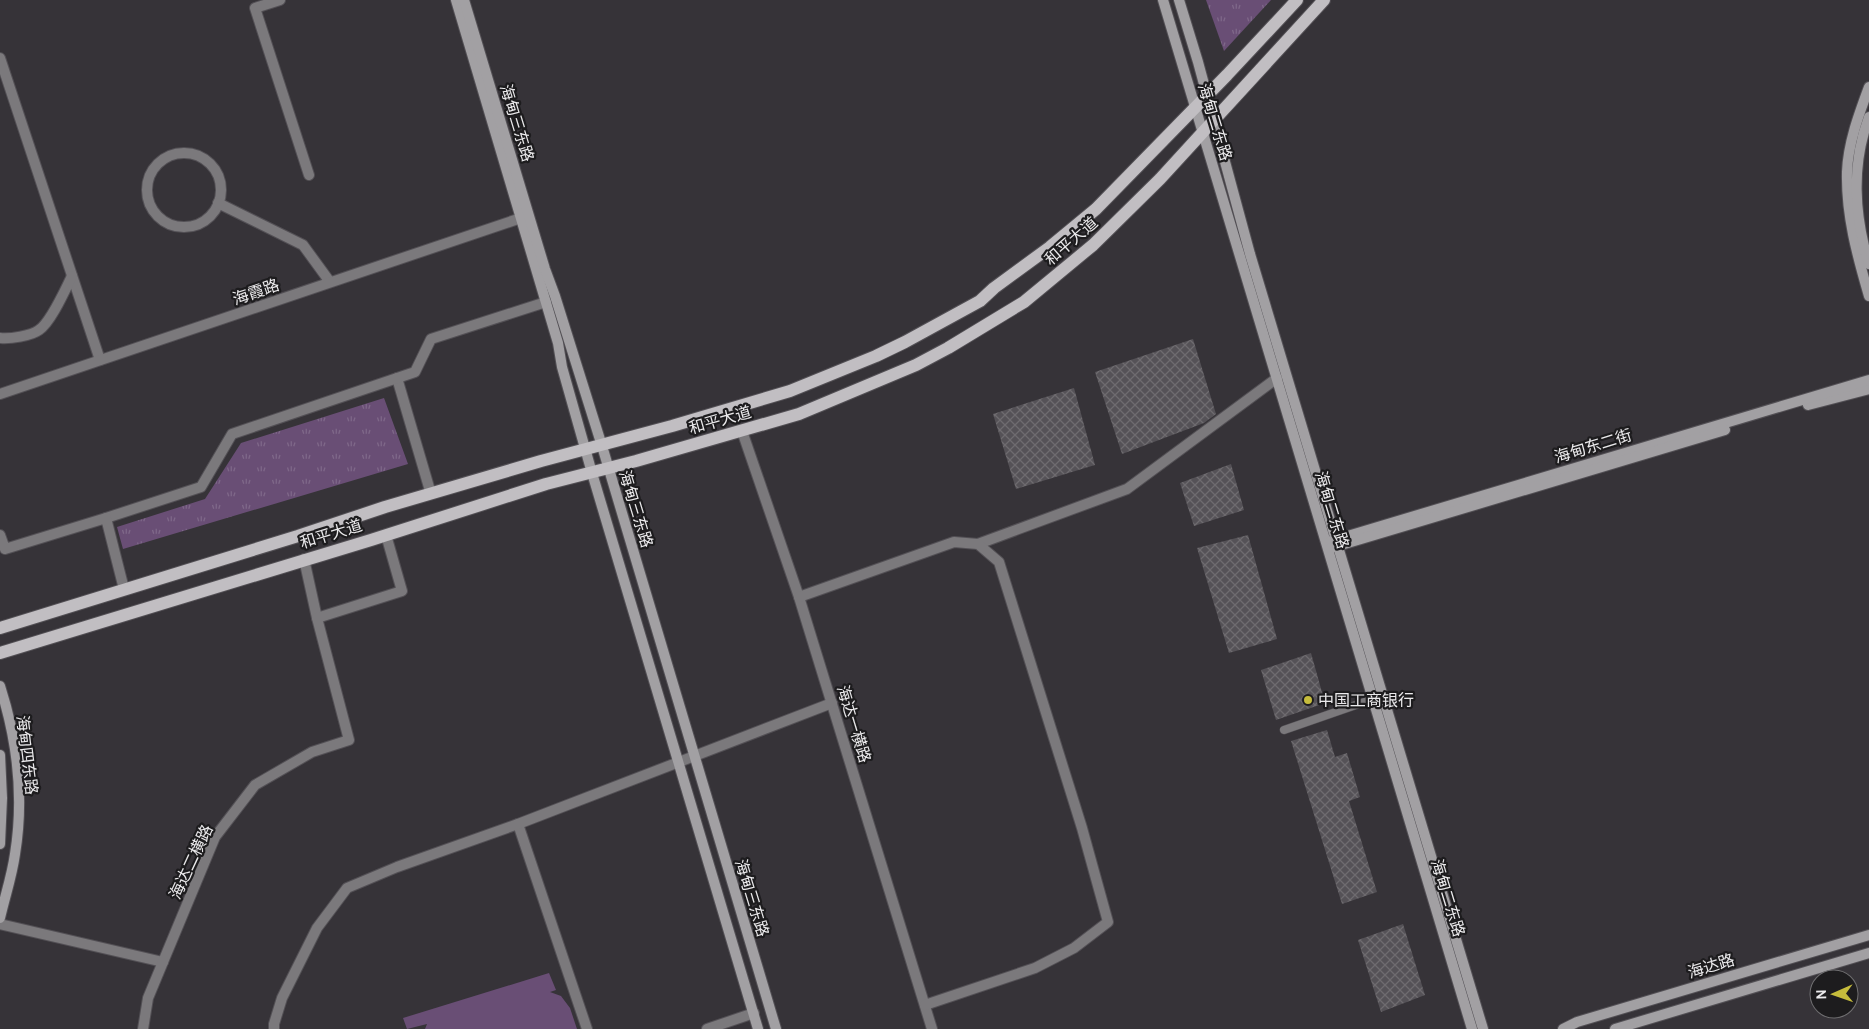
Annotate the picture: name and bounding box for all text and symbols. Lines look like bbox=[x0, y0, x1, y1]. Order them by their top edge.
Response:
street label: 海甸二东路 bbox=[1194, 81, 1236, 163]
street label: 海甸三东路 bbox=[496, 82, 538, 164]
street label: 和平大道 bbox=[1041, 213, 1101, 269]
street label: 海霞路 bbox=[230, 275, 282, 309]
street label: 和平大道 bbox=[687, 402, 753, 438]
street label: 海甸东二街 bbox=[1552, 425, 1634, 467]
street label: 海甸三东路 bbox=[615, 468, 657, 550]
street label: 海甸二东路 bbox=[1311, 469, 1353, 551]
street label: 和平大道 bbox=[298, 516, 364, 552]
street label: 海达一横路 bbox=[833, 683, 875, 765]
place label: 中国工商银行 bbox=[1318, 691, 1414, 710]
marker: 中国工商银行 bbox=[1302, 694, 1314, 706]
street label: 海甸四东路 bbox=[13, 714, 41, 796]
street label: 海达二横路 bbox=[165, 822, 217, 902]
street label: 海甸三东路 bbox=[731, 857, 773, 939]
street label: 海甸二东路 bbox=[1427, 857, 1469, 939]
street label: 海达路 bbox=[1685, 950, 1737, 982]
north arrow bbox=[1809, 969, 1859, 1019]
text: N bbox=[1812, 989, 1830, 1000]

